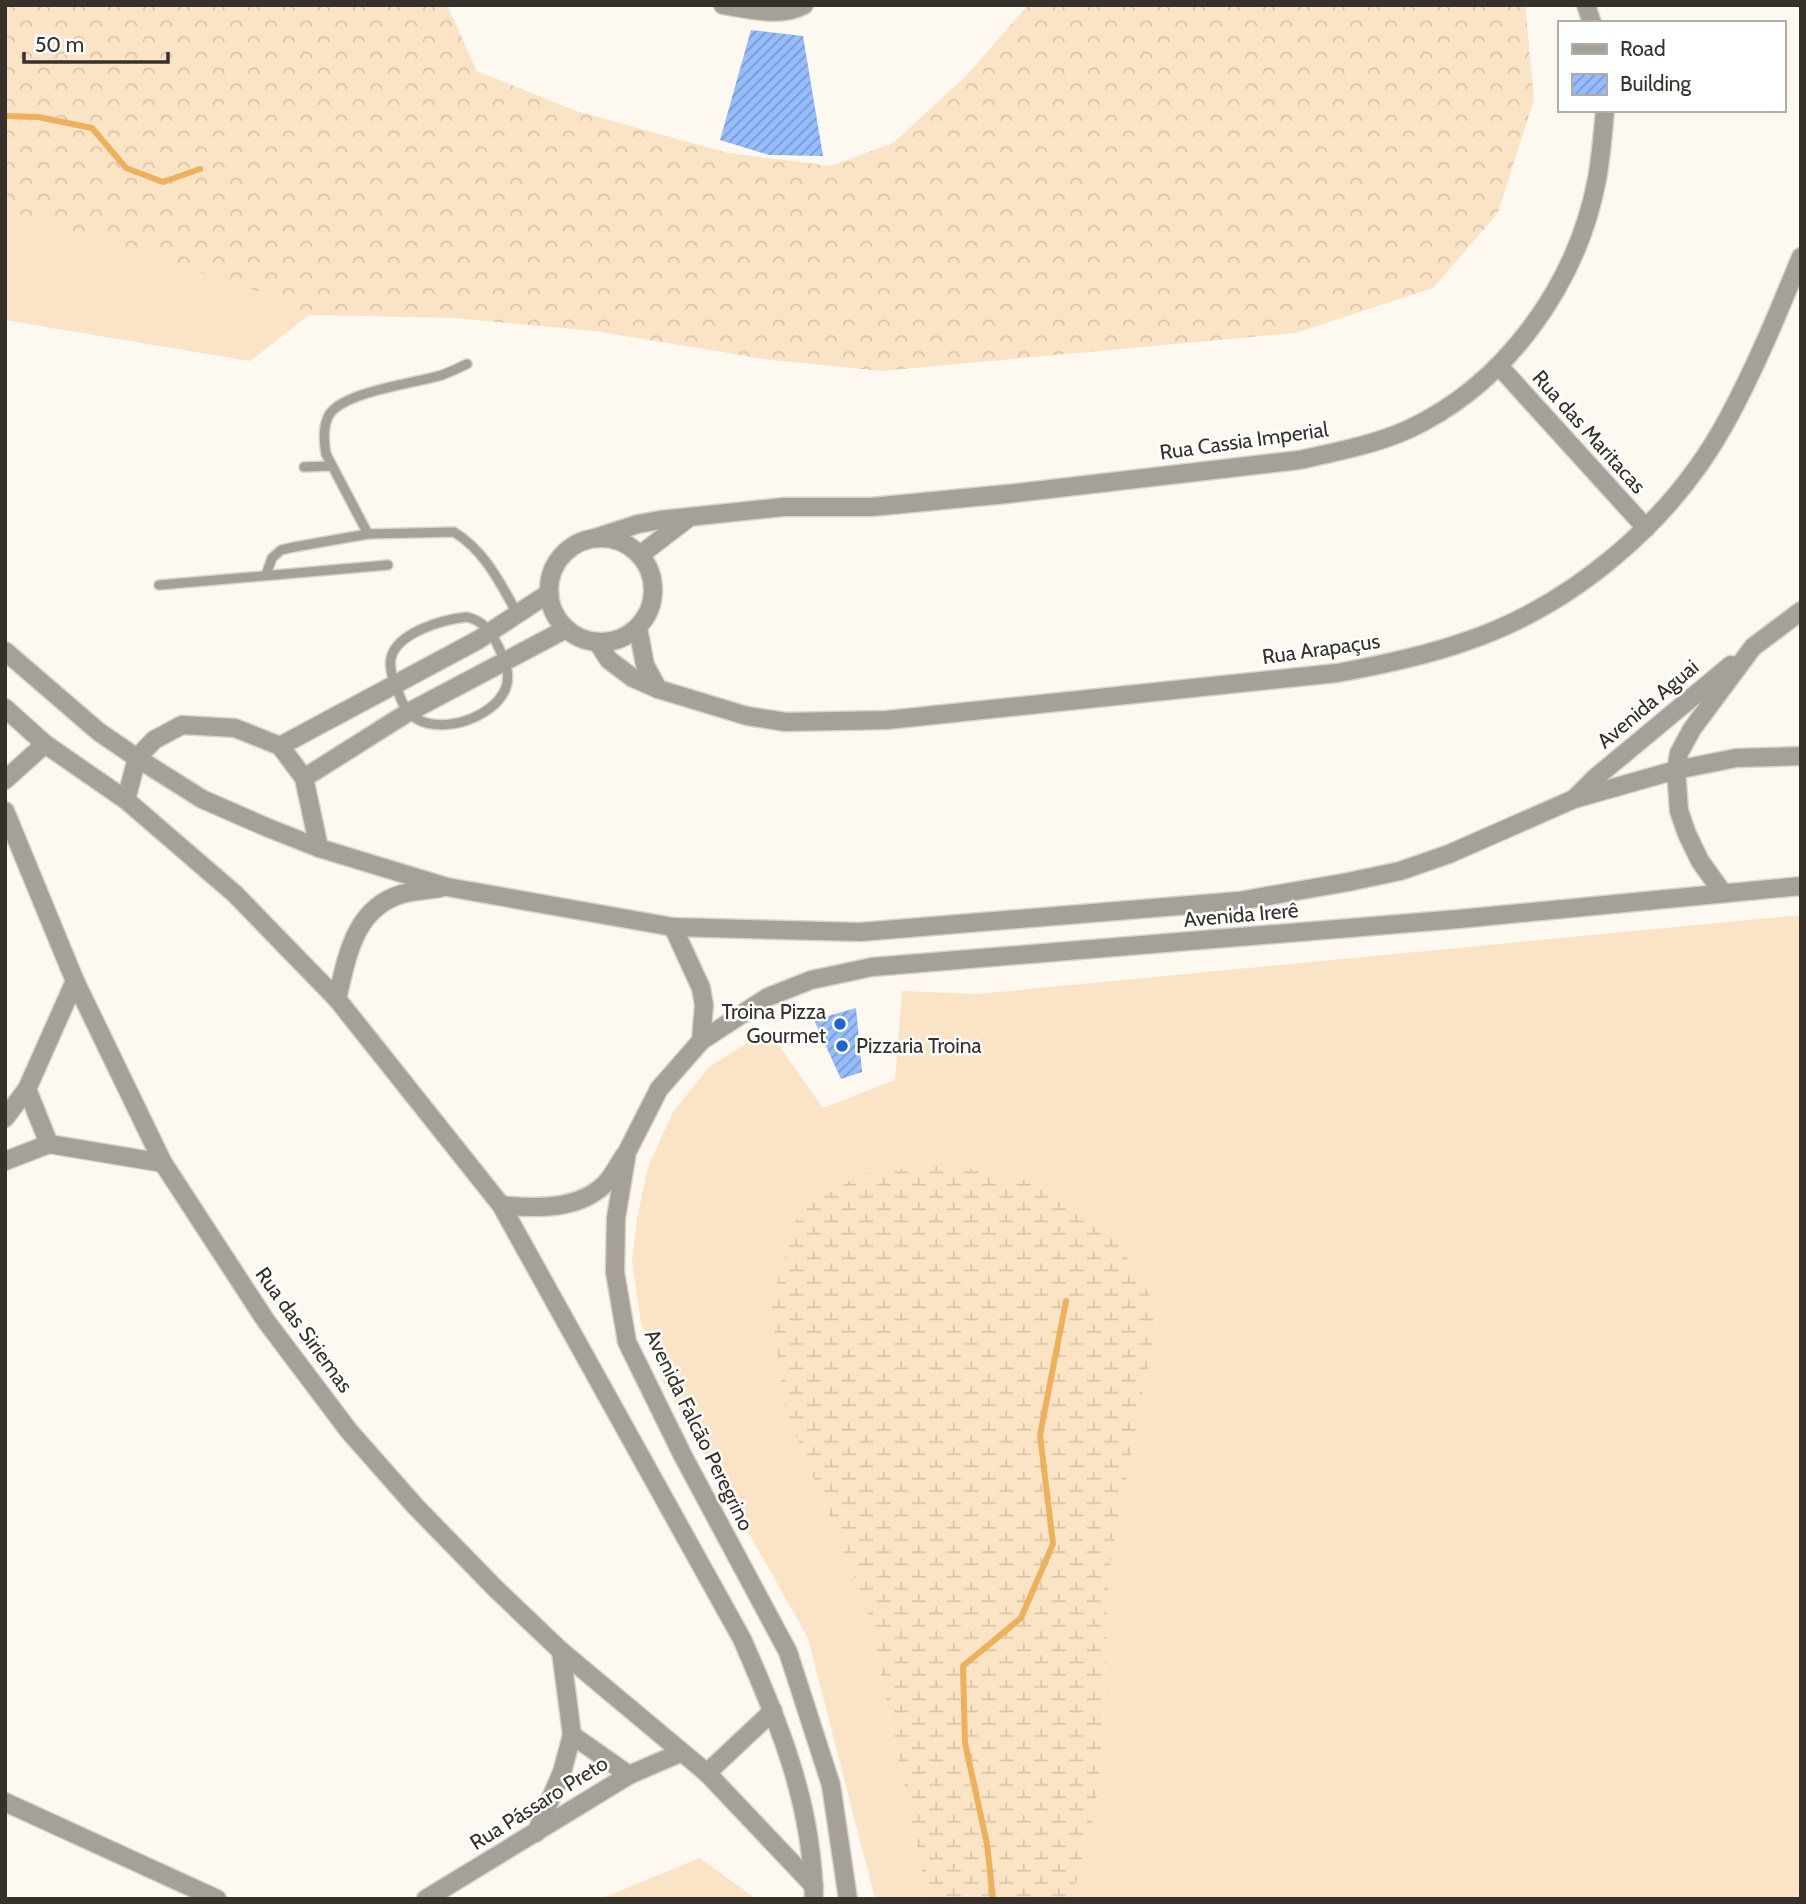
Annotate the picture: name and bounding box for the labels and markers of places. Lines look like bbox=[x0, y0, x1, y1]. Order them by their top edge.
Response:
place label: Troina Pizza Gourmet bbox=[722, 999, 826, 1048]
marker: Troina Pizza Gourmet bbox=[832, 1016, 848, 1032]
place label: Pizzaria Troina bbox=[856, 1033, 982, 1058]
marker: Pizzaria Troina bbox=[834, 1038, 850, 1054]

